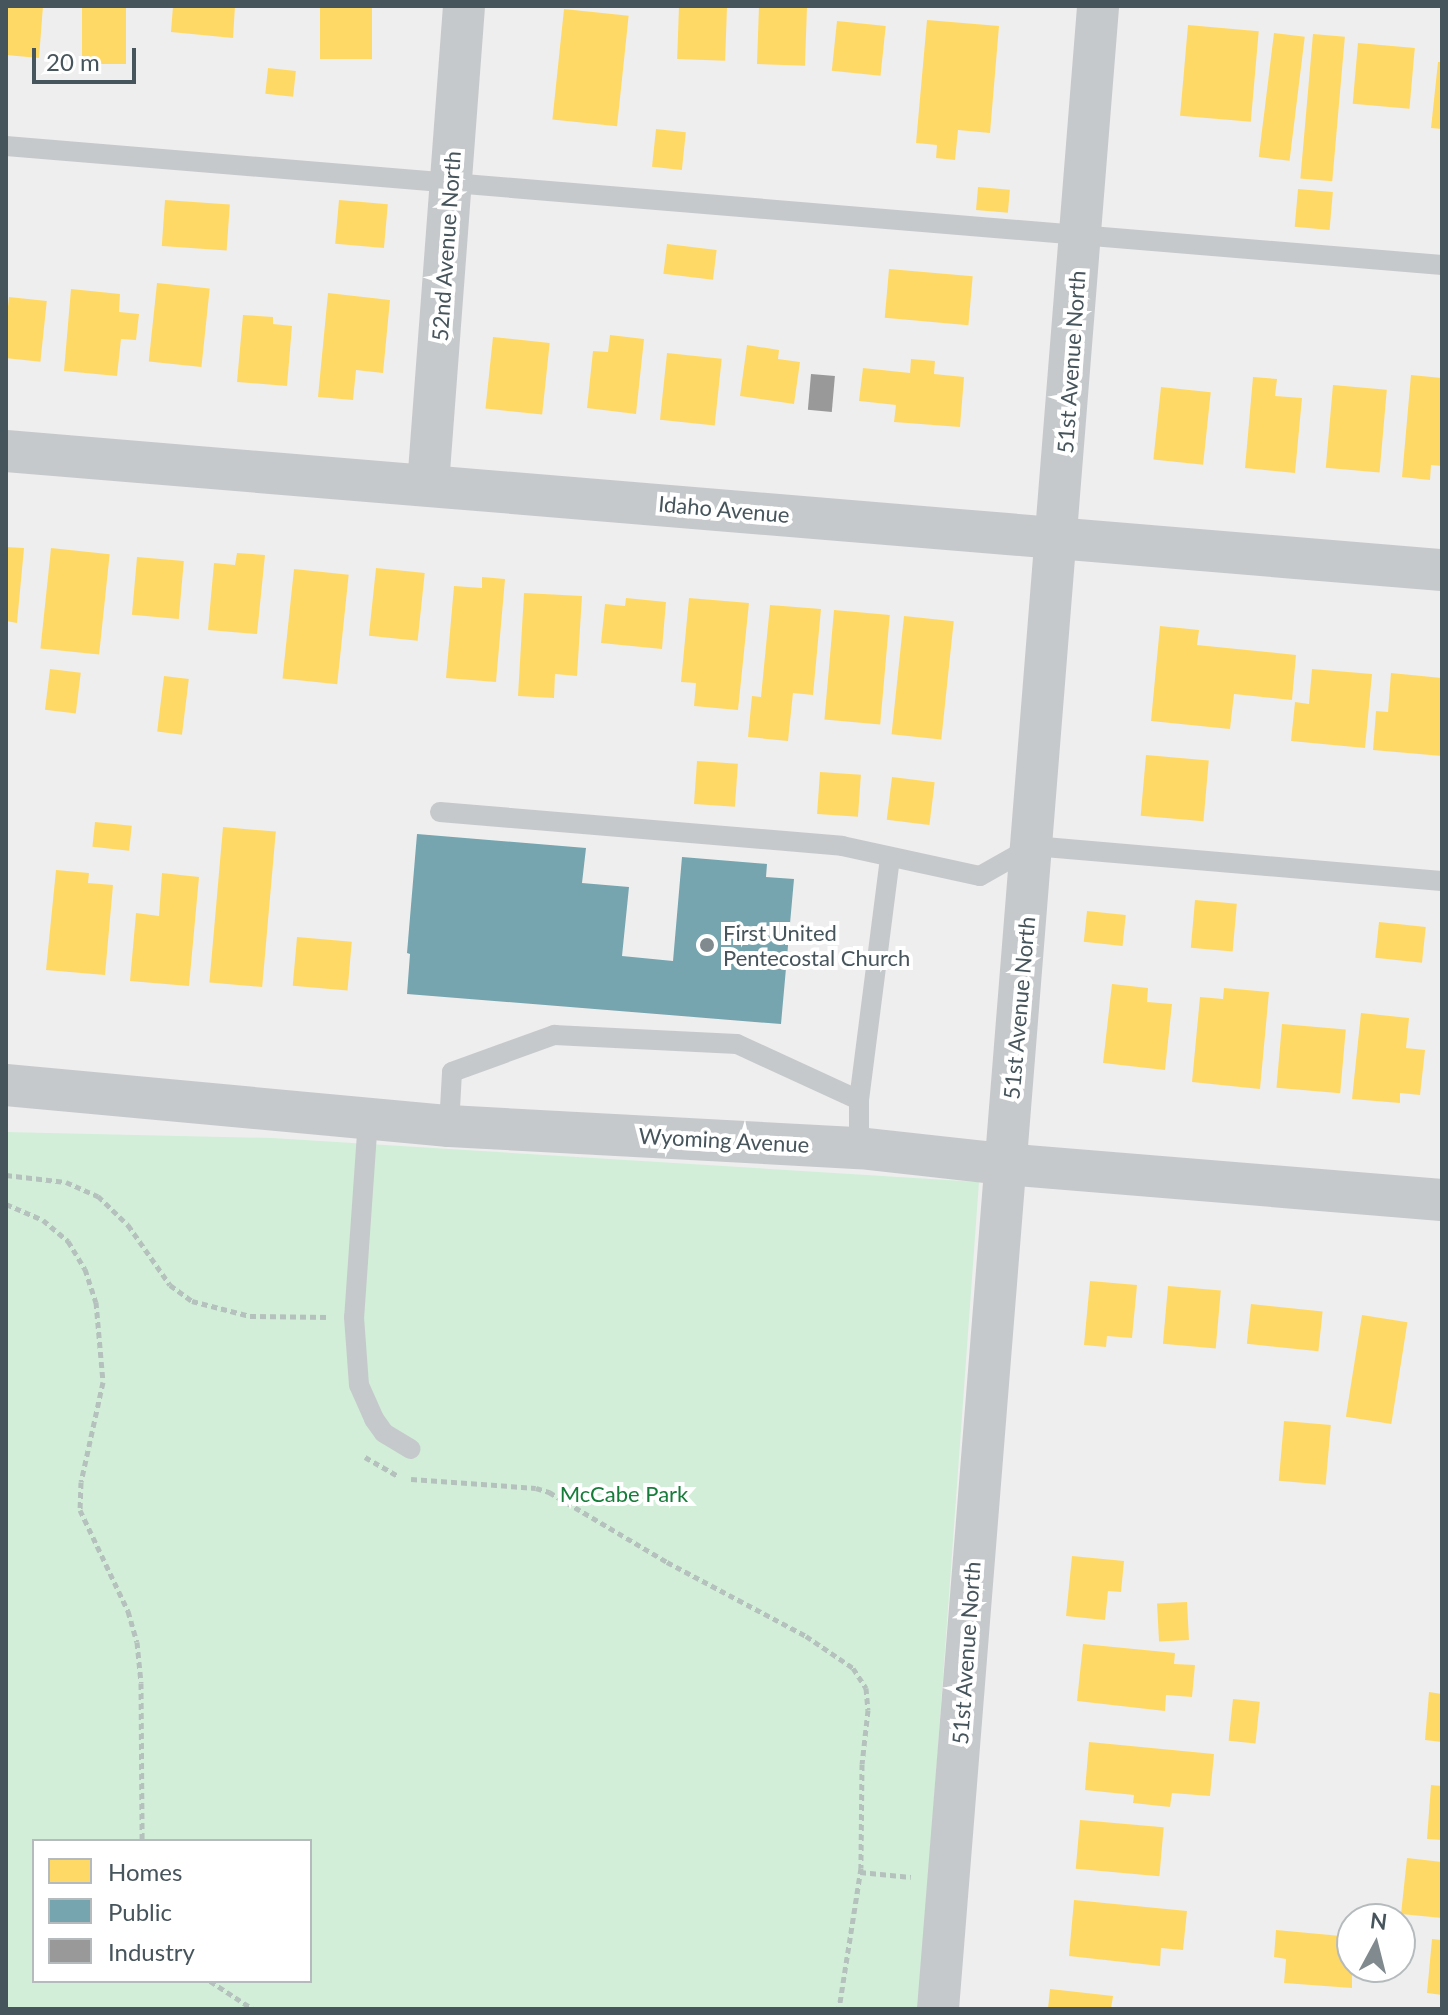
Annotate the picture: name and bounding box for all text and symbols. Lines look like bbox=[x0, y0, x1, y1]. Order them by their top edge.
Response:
scale bar bbox=[36, 32, 140, 82]
text: 20 m bbox=[46, 47, 100, 76]
street label: 52nd Avenue North bbox=[426, 150, 466, 342]
street label: 51st Avenue North bbox=[1051, 269, 1091, 455]
street label: Idaho Avenue bbox=[657, 490, 791, 528]
street label: 51st Avenue North bbox=[998, 915, 1040, 1101]
place label: First United Pentecostal Church bbox=[723, 919, 910, 970]
marker: First United Pentecostal Church bbox=[698, 936, 716, 954]
street label: Wyoming Avenue bbox=[638, 1122, 810, 1158]
park label: McCabe Park bbox=[560, 1481, 688, 1507]
street label: 51st Avenue North bbox=[946, 1560, 986, 1746]
legend bbox=[32, 1839, 312, 1983]
text: Homes bbox=[108, 1857, 182, 1886]
text: Public bbox=[108, 1897, 172, 1926]
north arrow bbox=[1336, 1903, 1416, 1983]
text: N bbox=[1369, 1906, 1389, 1935]
text: Industry bbox=[108, 1937, 195, 1966]

